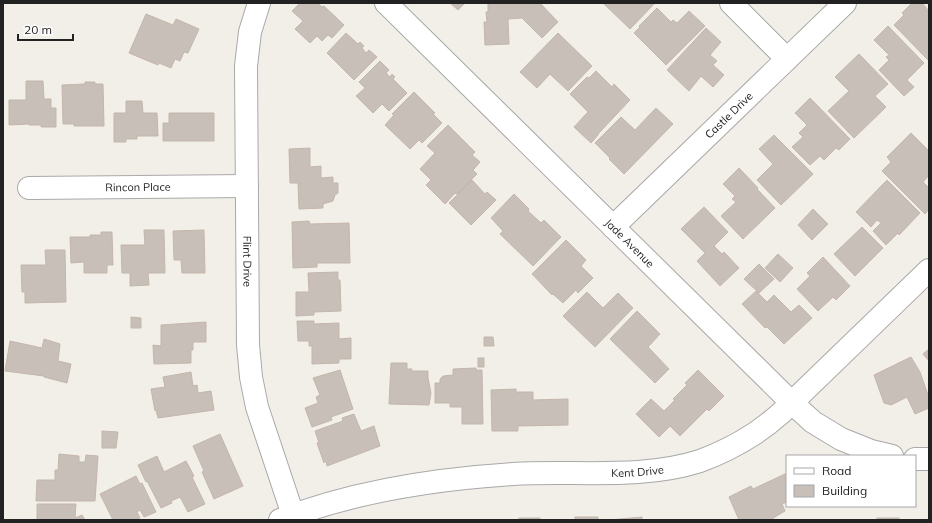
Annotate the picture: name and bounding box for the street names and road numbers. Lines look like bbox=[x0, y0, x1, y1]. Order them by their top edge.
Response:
street label: Castle Drive bbox=[702, 89, 756, 141]
street label: Rincon Place bbox=[105, 180, 171, 194]
street label: Jade Avenue bbox=[602, 216, 657, 270]
street label: Flint Drive bbox=[240, 236, 255, 287]
street label: Kent Drive bbox=[611, 462, 665, 480]

